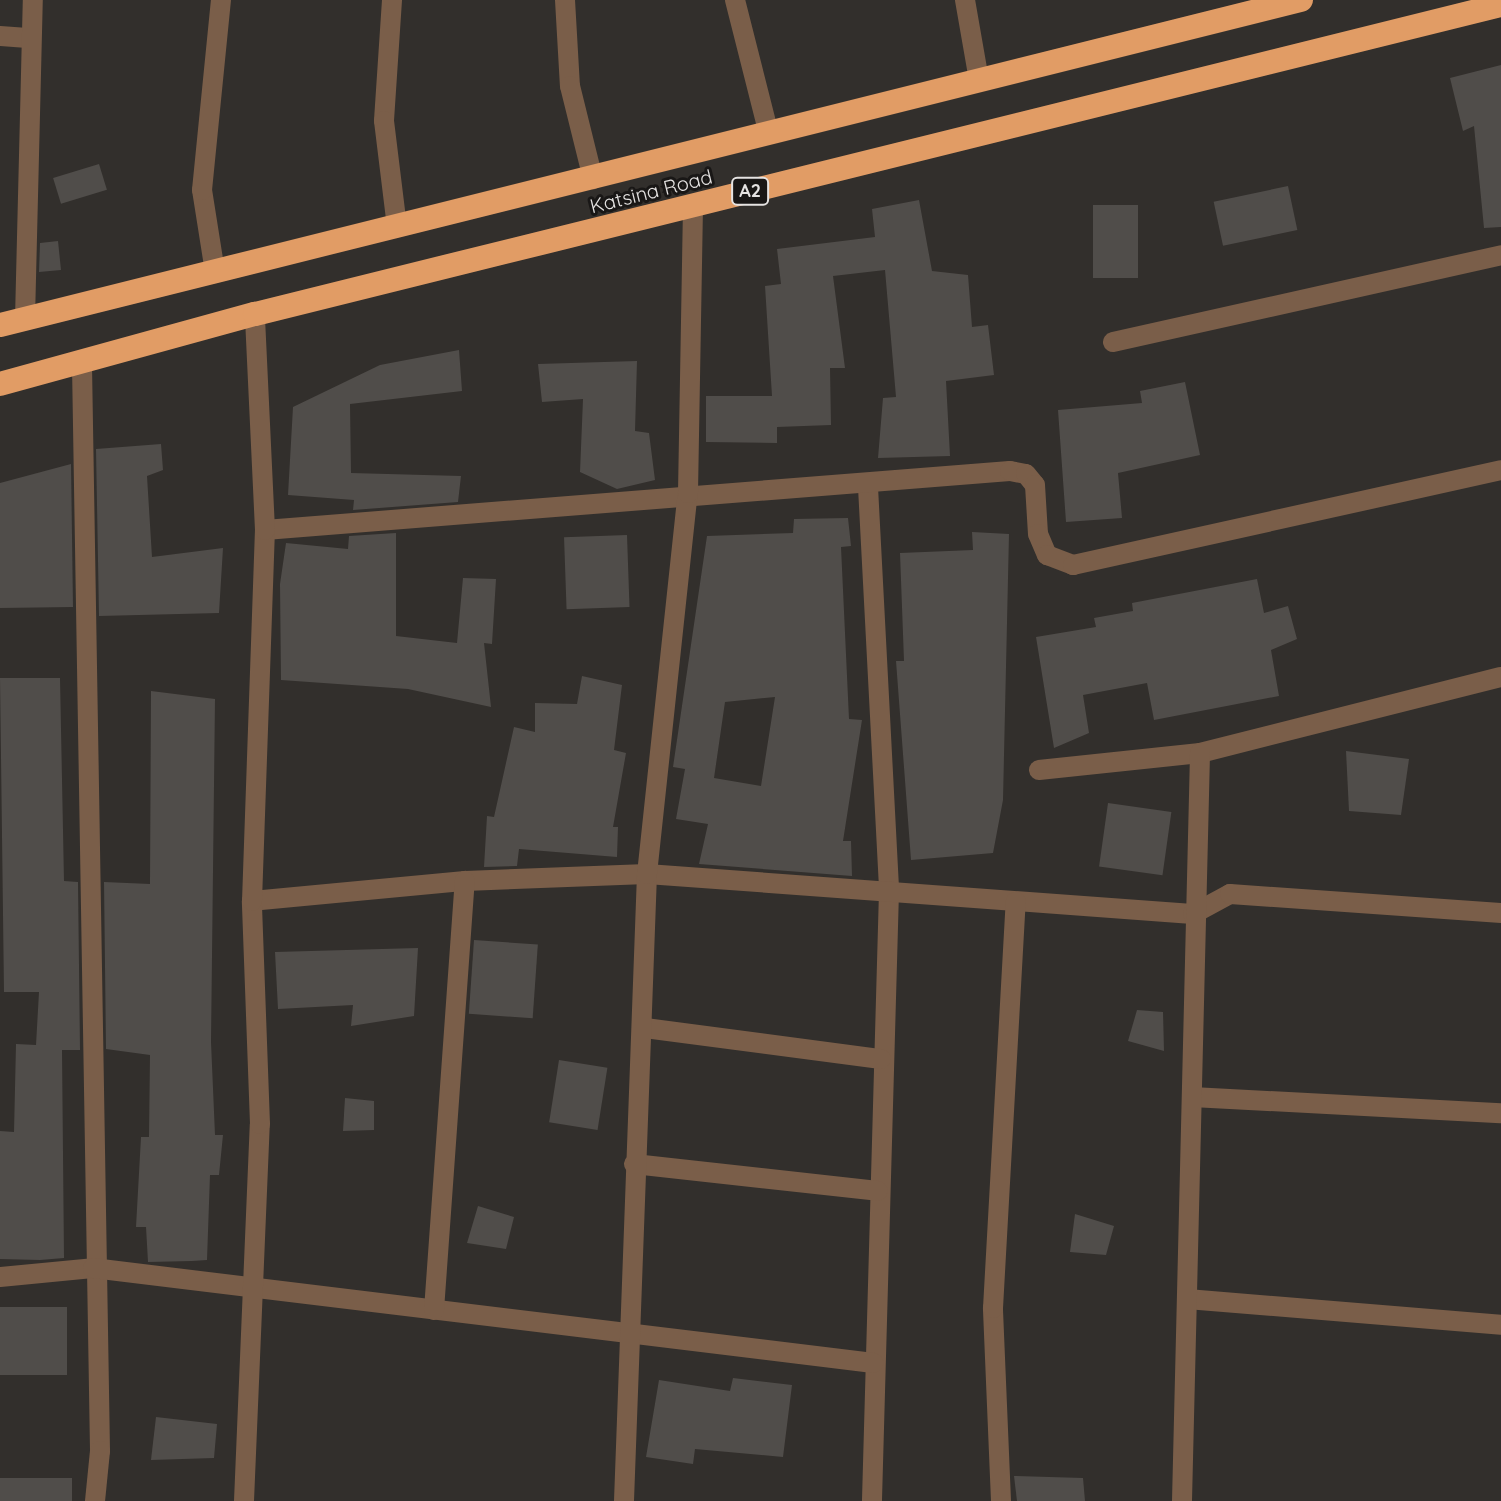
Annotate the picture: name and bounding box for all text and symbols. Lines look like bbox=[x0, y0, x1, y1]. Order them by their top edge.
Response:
street label: Katsina Road bbox=[587, 164, 715, 218]
road number: A2 bbox=[730, 177, 770, 205]

